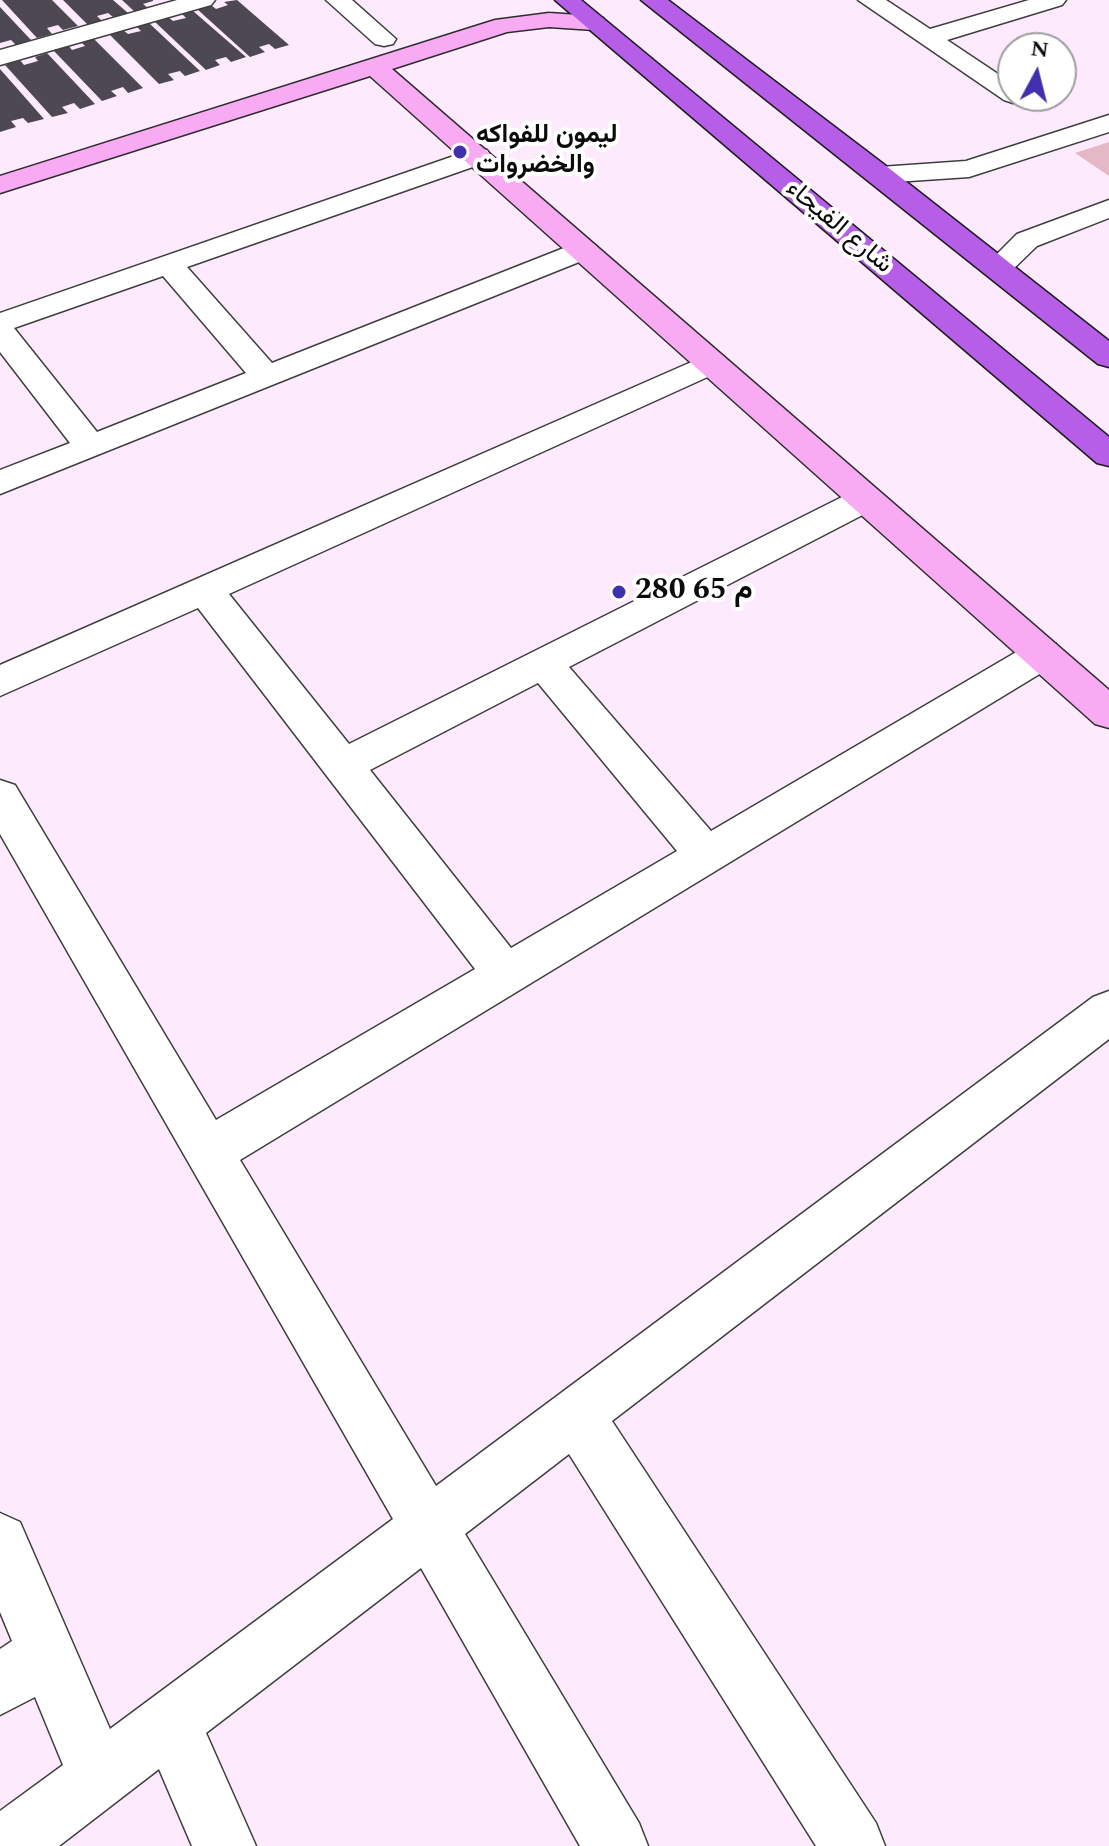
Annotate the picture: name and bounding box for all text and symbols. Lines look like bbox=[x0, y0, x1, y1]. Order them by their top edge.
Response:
north arrow bbox=[997, 32, 1077, 112]
text: N bbox=[1029, 32, 1051, 67]
place label: ليمون للفواكه والخضروات bbox=[476, 121, 618, 182]
marker: ليمون للفواكه والخضروات bbox=[451, 143, 469, 161]
street label: شارع الفيحاء bbox=[778, 174, 898, 282]
place label: 280 م 65 bbox=[635, 574, 753, 610]
marker: 280 م 65 bbox=[610, 583, 628, 601]

